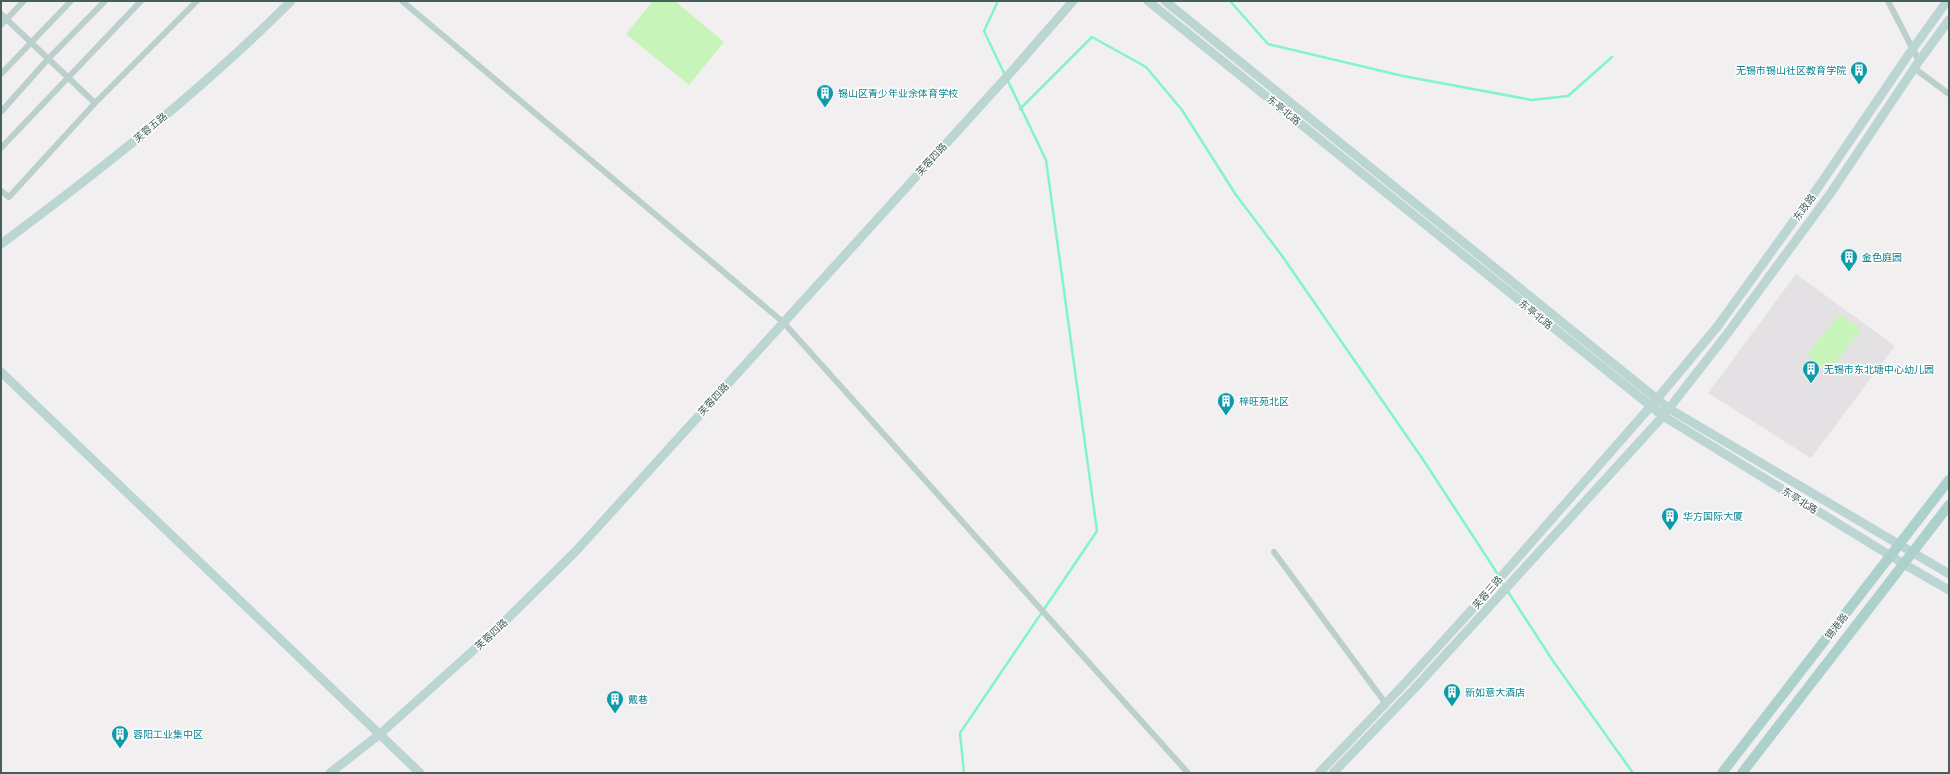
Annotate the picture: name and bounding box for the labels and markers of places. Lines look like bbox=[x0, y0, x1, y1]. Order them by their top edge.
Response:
building icon: 无锡市锡山社区教育学院 bbox=[1849, 60, 1869, 85]
place label: 无锡市锡山社区教育学院 bbox=[1736, 65, 1846, 78]
building icon: 锡山区青少年业余体育学校 bbox=[815, 83, 835, 108]
place label: 锡山区青少年业余体育学校 bbox=[838, 88, 958, 101]
building icon: 金色庭园 bbox=[1839, 247, 1859, 272]
place label: 金色庭园 bbox=[1862, 252, 1902, 265]
building icon: 无锡市东北塘中心幼儿园 bbox=[1801, 359, 1821, 384]
place label: 无锡市东北塘中心幼儿园 bbox=[1824, 364, 1934, 377]
building icon: 梓旺苑北区 bbox=[1216, 391, 1236, 416]
place label: 梓旺苑北区 bbox=[1239, 396, 1289, 409]
building icon: 华方国际大厦 bbox=[1660, 506, 1680, 531]
place label: 华方国际大厦 bbox=[1683, 511, 1743, 524]
building icon: 新如意大酒店 bbox=[1442, 682, 1462, 707]
place label: 新如意大酒店 bbox=[1465, 687, 1525, 700]
building icon: 戴巷 bbox=[605, 689, 625, 714]
place label: 戴巷 bbox=[628, 694, 648, 707]
building icon: 蓉阳工业集中区 bbox=[110, 724, 130, 749]
place label: 蓉阳工业集中区 bbox=[133, 729, 203, 742]

